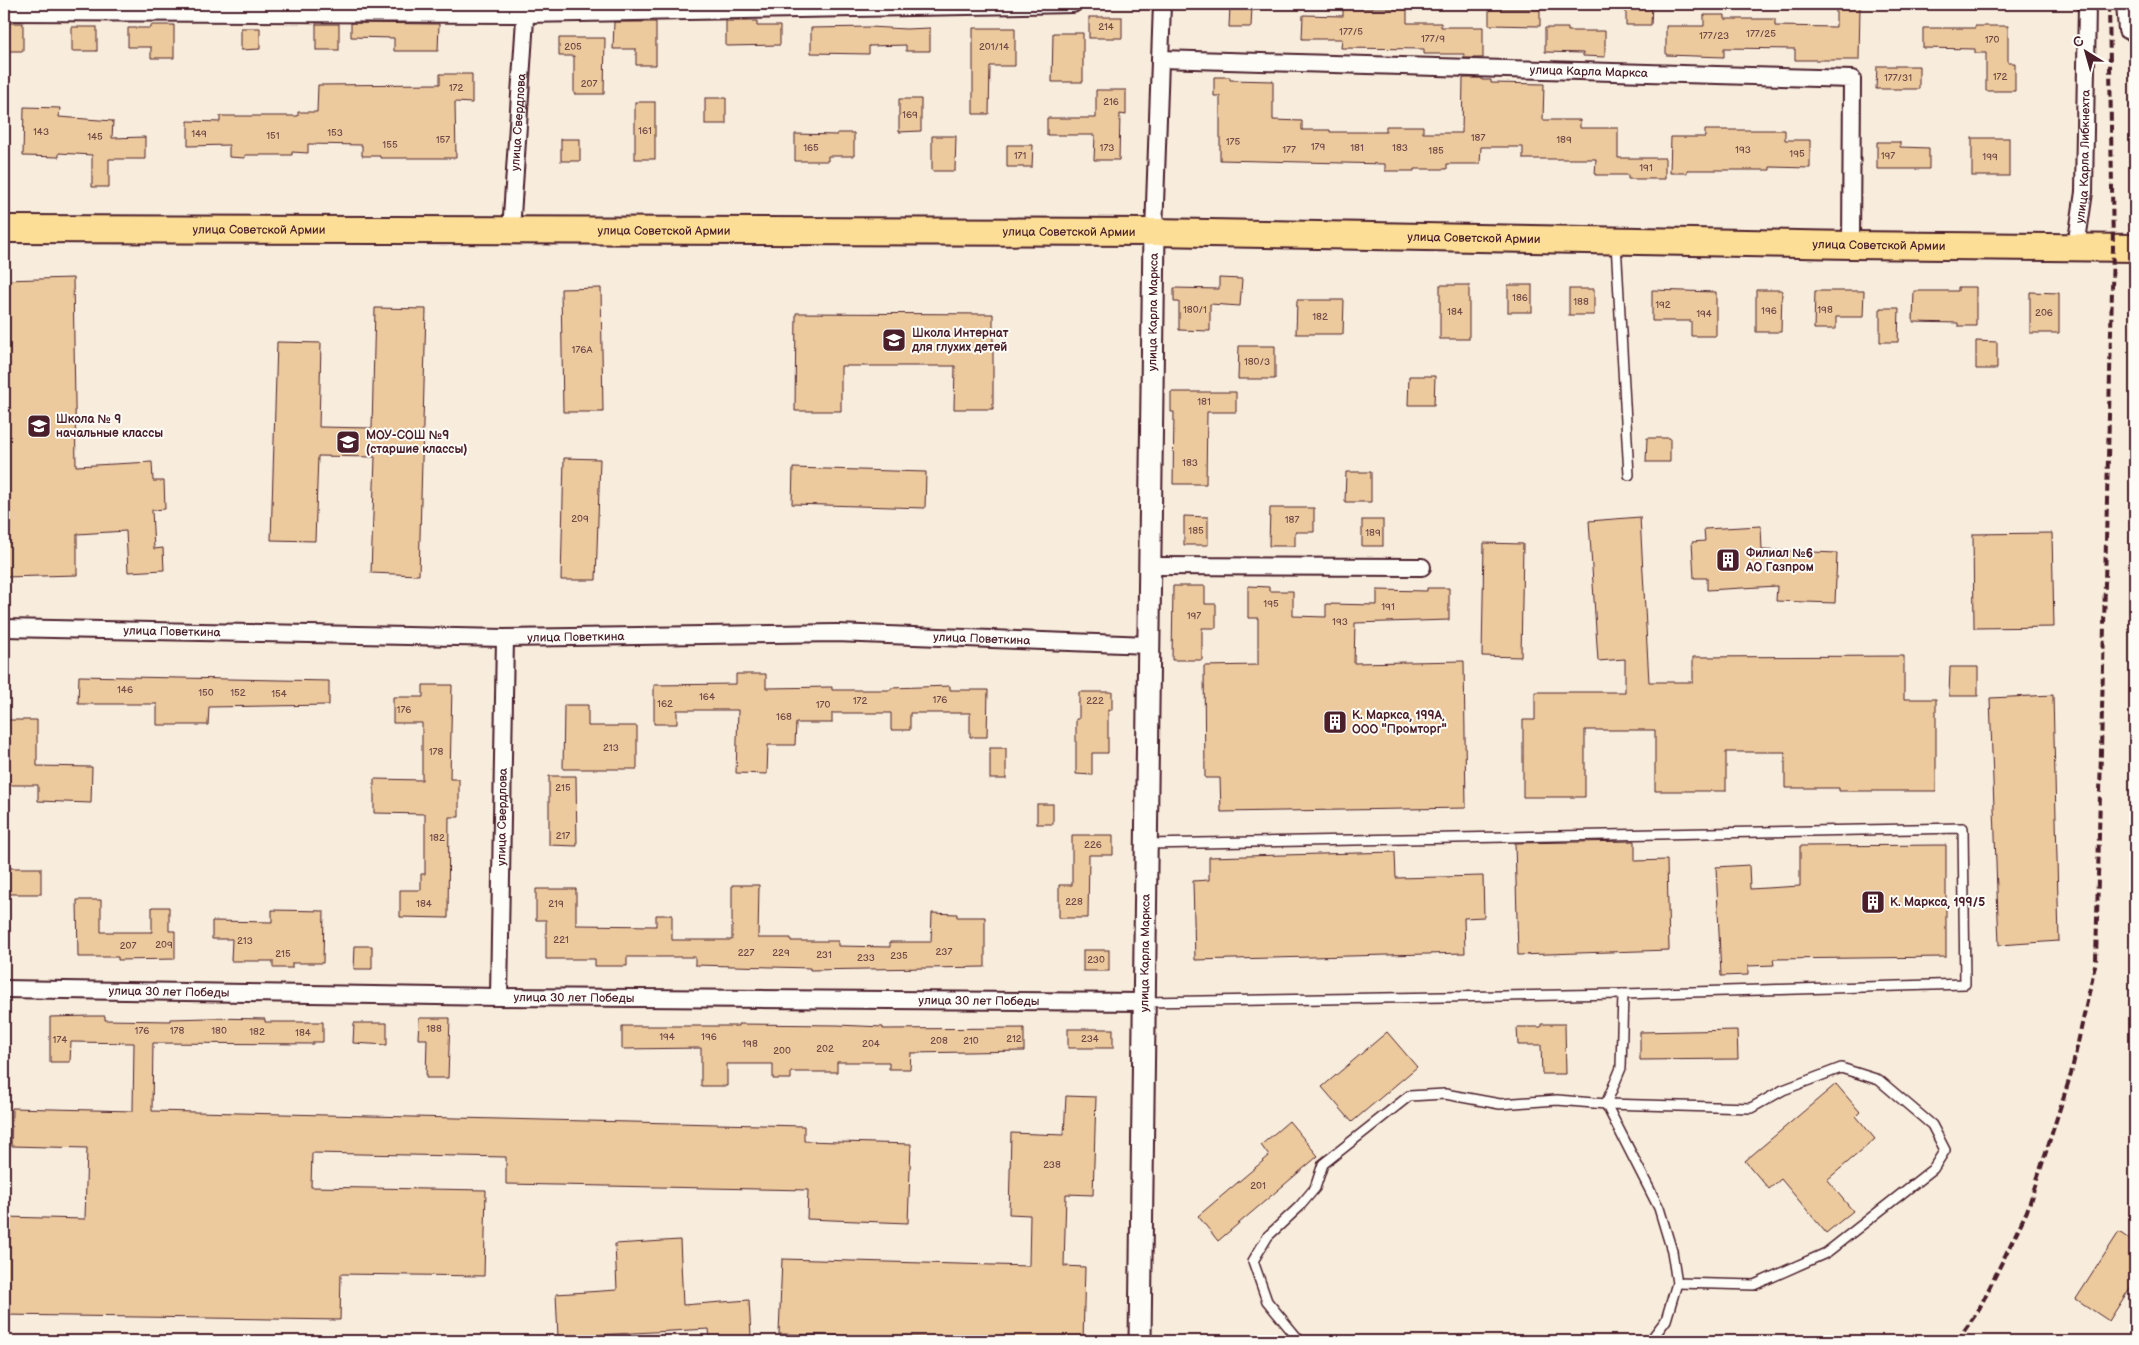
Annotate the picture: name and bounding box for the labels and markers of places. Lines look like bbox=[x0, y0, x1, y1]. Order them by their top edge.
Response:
place label: Школа Интернат для глухих детей bbox=[911, 326, 1009, 355]
school or university icon: Школа Интернат для глухих детей bbox=[881, 327, 907, 353]
place label: Школа № 9 начальные классы bbox=[56, 412, 163, 441]
school or university icon: Школа № 9 начальные классы bbox=[26, 413, 52, 439]
place label: МОУ-СОШ №9 (старшие классы) bbox=[366, 428, 468, 457]
school or university icon: МОУ-СОШ №9 (старшие классы) bbox=[335, 429, 361, 455]
place label: Филиал №6 АО Газпром bbox=[1745, 546, 1814, 575]
building icon: Филиал №6 АО Газпром bbox=[1715, 547, 1741, 573]
place label: К. Маркса, 199А, ООО "Промторг" bbox=[1352, 708, 1447, 737]
building icon: К. Маркса, 199А, ООО "Промторг" bbox=[1322, 709, 1348, 735]
building icon: К. Маркса, 199/5 bbox=[1860, 889, 1886, 915]
place label: К. Маркса, 199/5 bbox=[1890, 895, 1985, 910]

